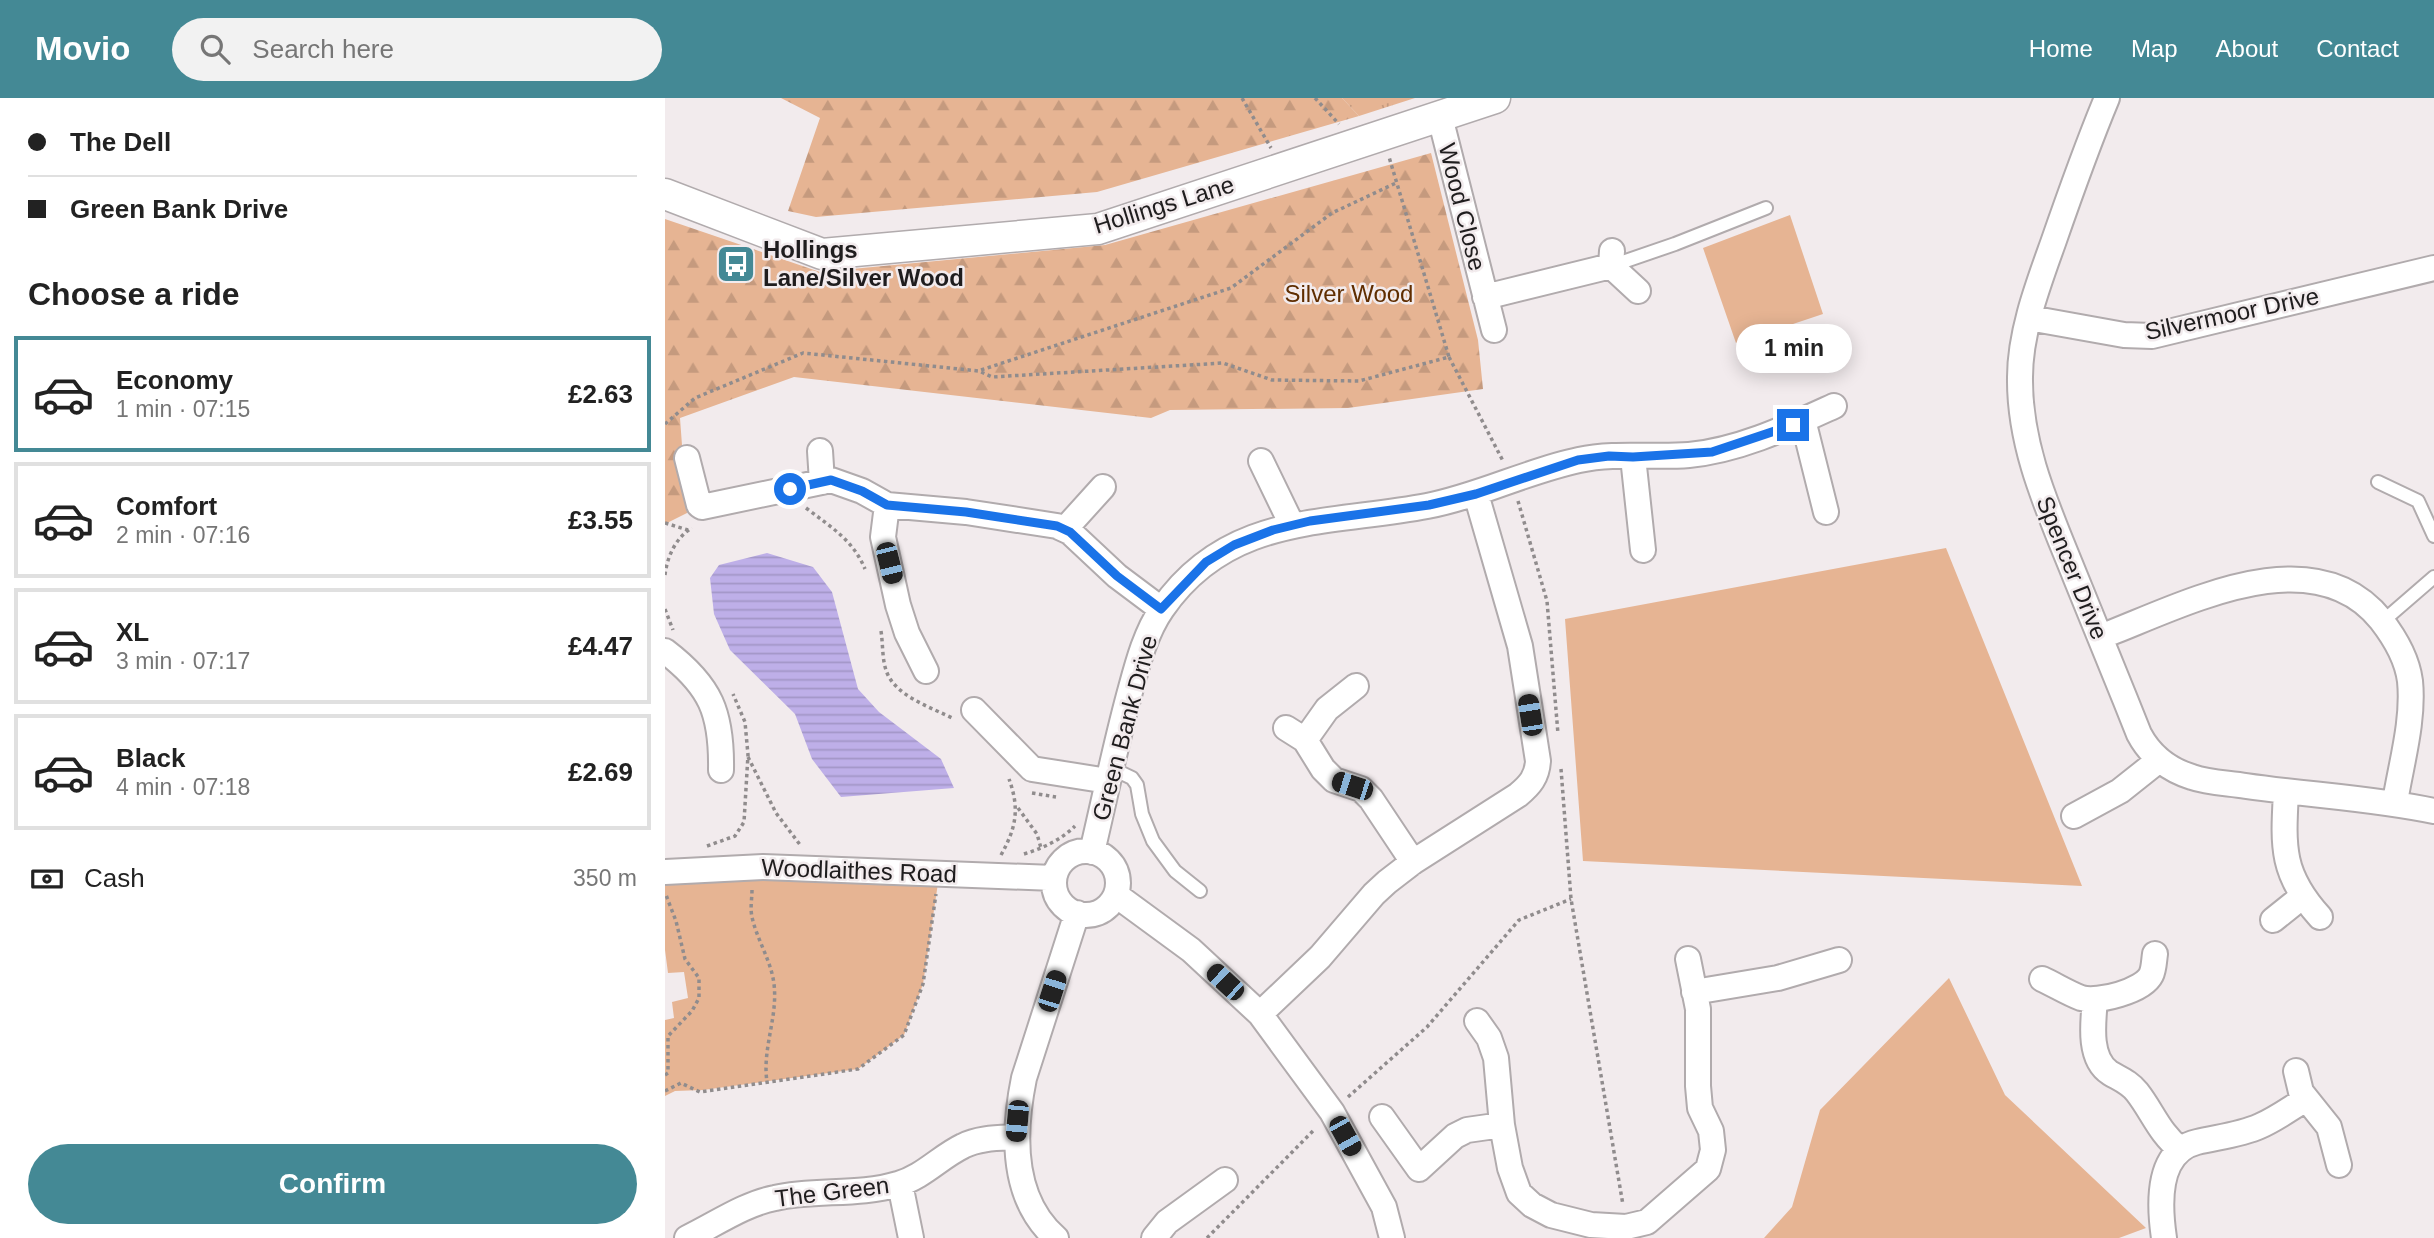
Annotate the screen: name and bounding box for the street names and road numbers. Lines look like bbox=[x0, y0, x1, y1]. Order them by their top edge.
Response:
street label: Wood Close bbox=[1434, 140, 1491, 273]
street label: Hollings Lane bbox=[1090, 170, 1237, 239]
street label: Silvermoor Drive bbox=[2142, 282, 2321, 345]
street label: Spencer Drive bbox=[2031, 492, 2113, 643]
street label: Green Bank Drive bbox=[1087, 632, 1162, 823]
street label: Woodlaithes Road bbox=[761, 854, 957, 887]
street label: The Green bbox=[773, 1171, 891, 1212]

